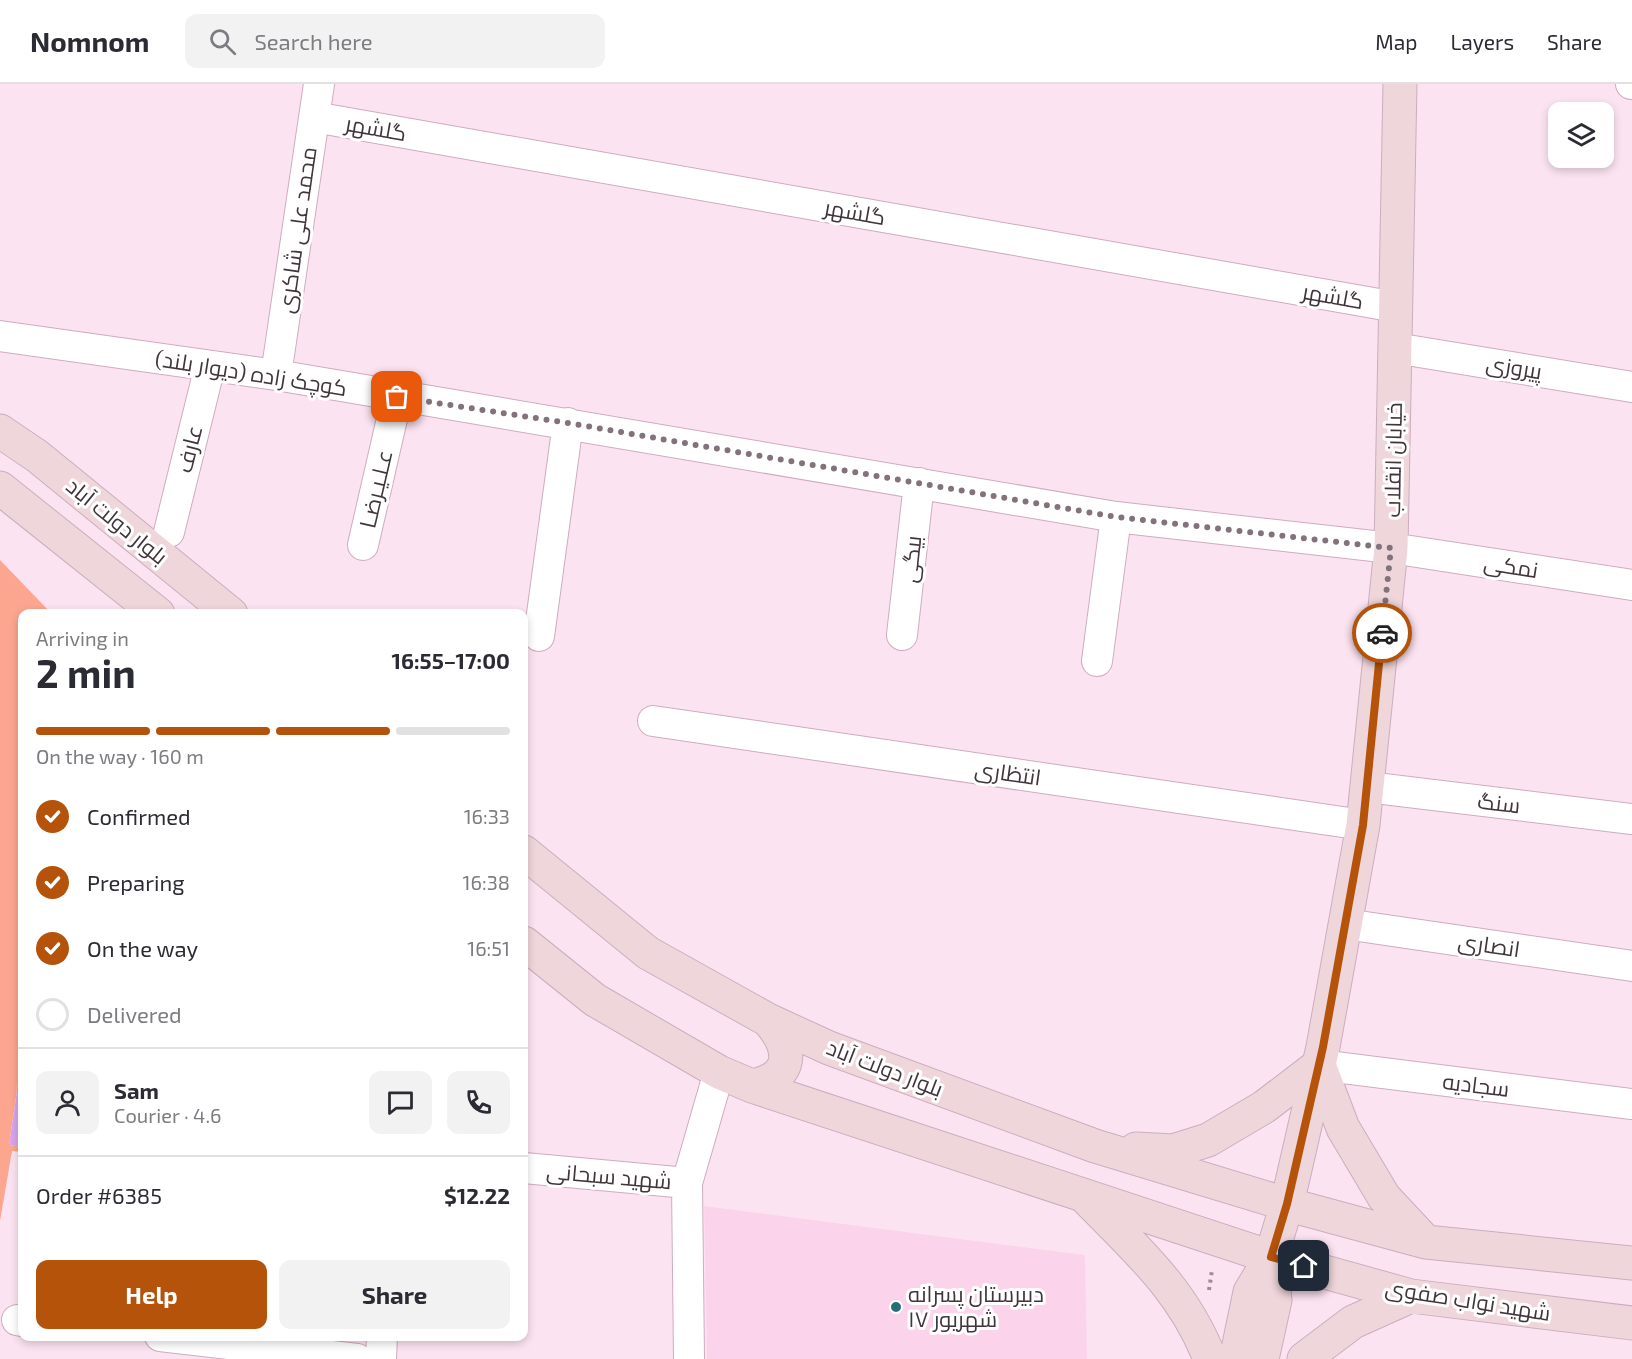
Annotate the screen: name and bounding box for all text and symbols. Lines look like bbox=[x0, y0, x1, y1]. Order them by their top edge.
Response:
search box bbox=[185, 14, 605, 68]
text: Nomnom bbox=[30, 24, 149, 58]
icon: search bbox=[206, 25, 239, 58]
text: Search here bbox=[254, 28, 373, 54]
text: Map bbox=[1375, 29, 1417, 54]
text: Layers bbox=[1450, 29, 1514, 54]
text: Share bbox=[1547, 29, 1602, 54]
map controls bbox=[1548, 102, 1614, 168]
button: layers bbox=[1548, 102, 1614, 168]
street label: گلشهر bbox=[341, 109, 409, 147]
street label: محمد علی شاکری bbox=[271, 145, 323, 315]
street label: گلشهر bbox=[820, 193, 888, 231]
street label: گلشهر bbox=[1298, 277, 1366, 315]
street label: کوچک زاده (دیوار بلند) bbox=[153, 344, 349, 403]
street label: پیروزی bbox=[1484, 349, 1544, 386]
pin bbox=[371, 371, 422, 422]
icon: bag bbox=[380, 380, 413, 413]
street label: خیابان انقلاب bbox=[1378, 402, 1407, 518]
street label: عارف bbox=[170, 422, 207, 475]
street label: عـلـیـرضـا bbox=[353, 447, 398, 531]
street label: بلوار دولت آباد bbox=[61, 472, 173, 570]
street label: بیگی bbox=[895, 534, 927, 584]
street label: نمکی bbox=[1482, 548, 1540, 584]
courier bbox=[1352, 603, 1412, 663]
icon: car bbox=[1366, 617, 1399, 650]
text: Arriving in bbox=[36, 626, 129, 650]
text: 16:55–17:00 bbox=[391, 647, 510, 673]
text: 2 min bbox=[36, 649, 136, 696]
text: On the way · 160 m bbox=[36, 744, 204, 768]
street label: انتظاری bbox=[973, 754, 1043, 791]
street label: سنگ bbox=[1476, 787, 1522, 818]
icon: check bbox=[36, 800, 69, 833]
text: Confirmed bbox=[87, 803, 191, 829]
text: 16:33 bbox=[464, 804, 510, 828]
icon: check bbox=[36, 866, 69, 899]
text: Preparing bbox=[87, 869, 185, 895]
text: 16:38 bbox=[463, 870, 510, 894]
street label: انصاری bbox=[1456, 927, 1522, 962]
icon: check bbox=[36, 932, 69, 965]
text: On the way bbox=[87, 935, 198, 961]
text: 16:51 bbox=[467, 936, 510, 960]
text: Delivered bbox=[87, 1001, 182, 1027]
street label: بلوار دولت آباد bbox=[823, 1033, 947, 1102]
street label: سجادیه bbox=[1441, 1067, 1511, 1101]
button: person bbox=[36, 1071, 99, 1134]
button: chat bbox=[369, 1071, 432, 1134]
button: phone bbox=[447, 1071, 510, 1134]
text: Sam bbox=[114, 1077, 159, 1103]
text: Courier · 4.6 bbox=[114, 1103, 221, 1127]
street label: شهید سبحانی bbox=[545, 1157, 673, 1195]
text: Order #6385 bbox=[36, 1182, 162, 1208]
text: $12.22 bbox=[444, 1182, 510, 1208]
pin bbox=[1278, 1240, 1329, 1291]
icon: home bbox=[1287, 1249, 1320, 1282]
button: Help bbox=[36, 1260, 267, 1329]
button: Share bbox=[279, 1260, 510, 1329]
street label: شهید نواب صفوی bbox=[1383, 1273, 1553, 1327]
place label: دبیرستان پسرانه ۱۷ شهریور bbox=[908, 1280, 1044, 1333]
marker: دبیرستان پسرانه ۱۷ شهریور bbox=[889, 1300, 903, 1314]

